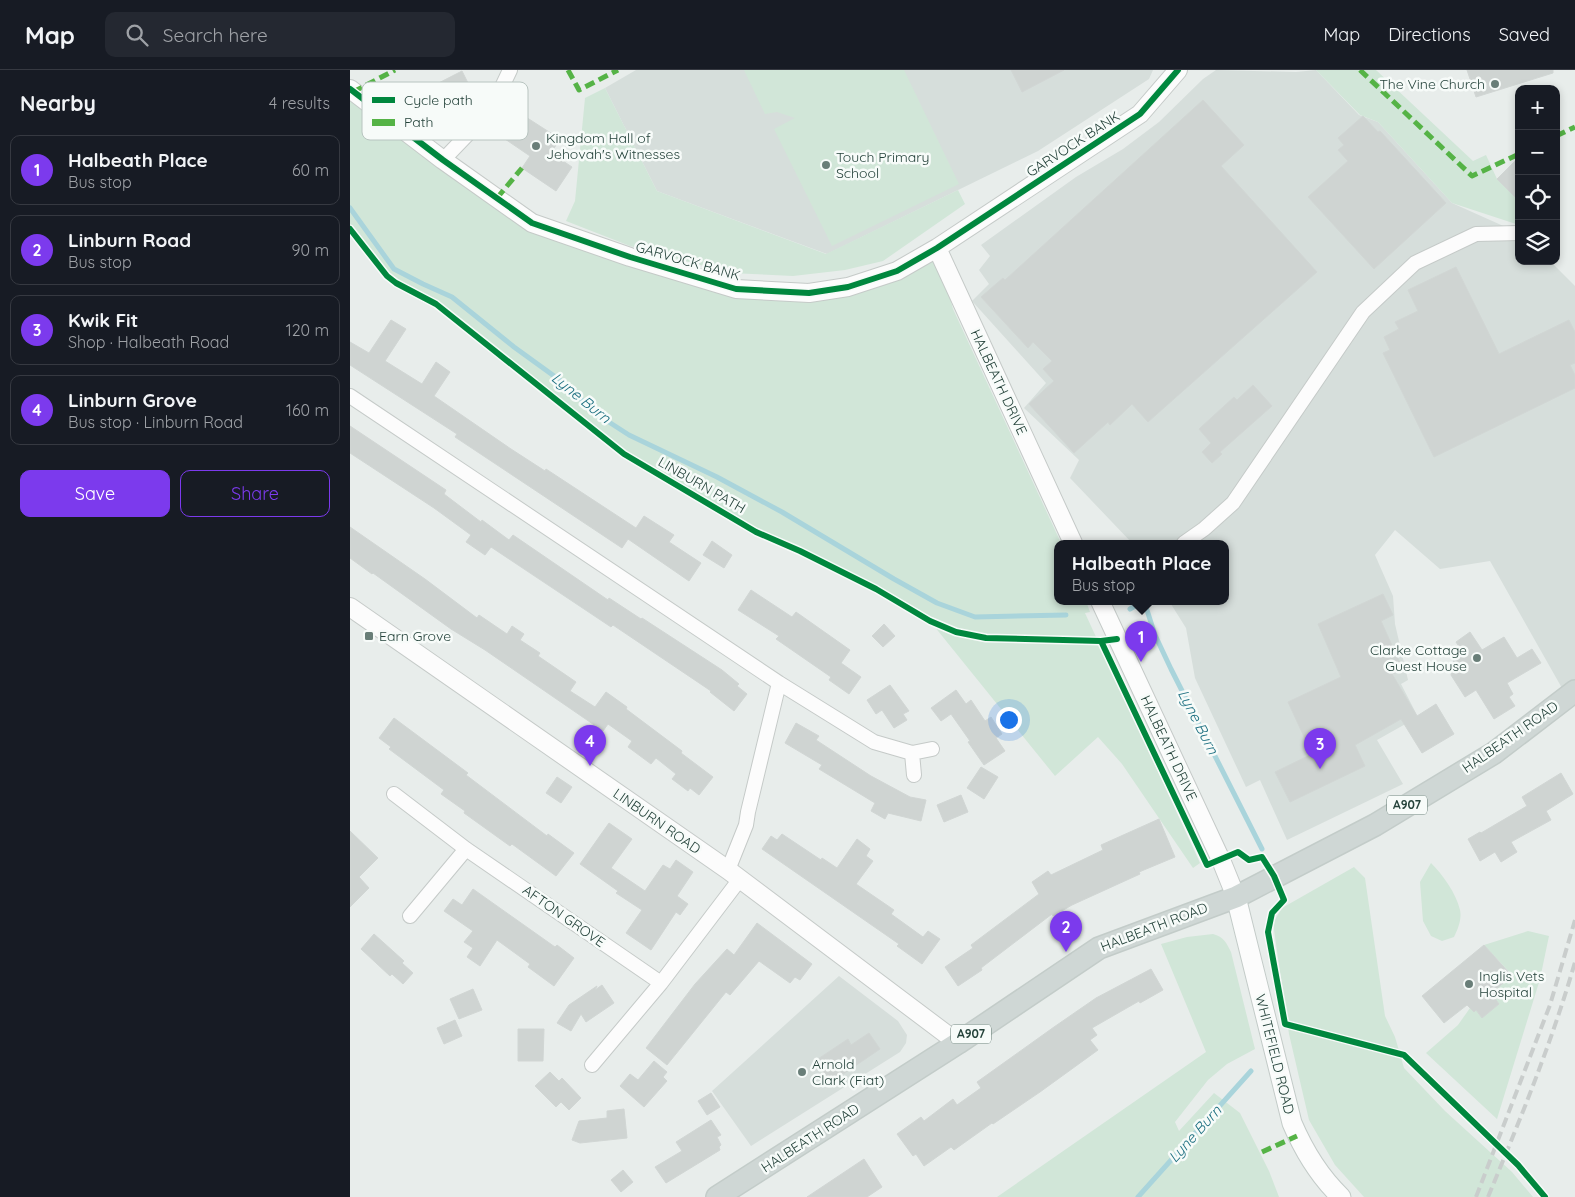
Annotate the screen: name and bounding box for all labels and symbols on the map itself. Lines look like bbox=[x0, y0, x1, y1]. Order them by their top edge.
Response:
place label: The Vine Church bbox=[1379, 75, 1485, 93]
marker: The Vine Church bbox=[1489, 78, 1501, 90]
legend bbox=[362, 82, 528, 140]
text: Cycle path bbox=[404, 91, 473, 109]
street label: GARVOCK BANK bbox=[1023, 107, 1123, 181]
text: Path bbox=[404, 113, 433, 131]
place label: Kingdom Hall of Jehovah's Witnesses bbox=[546, 129, 680, 163]
marker: Kingdom Hall of Jehovah's Witnesses bbox=[530, 140, 542, 152]
place label: Touch Primary School bbox=[836, 148, 930, 182]
marker: Touch Primary School bbox=[820, 159, 832, 171]
street label: GARVOCK BANK bbox=[634, 237, 742, 285]
street label: HALBEATH DRIVE bbox=[967, 326, 1031, 438]
water label: Lyne Burn bbox=[548, 368, 615, 427]
street label: LINBURN PATH bbox=[655, 453, 749, 517]
pin: 1 bbox=[1125, 621, 1157, 662]
place label: Earn Grove bbox=[379, 627, 451, 645]
marker: Earn Grove bbox=[363, 630, 375, 642]
place label: Clarke Cottage Guest House bbox=[1370, 641, 1467, 675]
marker: Clarke Cottage Guest House bbox=[1471, 652, 1483, 664]
water label: Lyne Burn bbox=[1174, 686, 1223, 758]
street label: HALBEATH DRIVE bbox=[1137, 692, 1201, 804]
street label: HALBEATH ROAD bbox=[1458, 697, 1562, 777]
your location bbox=[996, 707, 1022, 733]
pin: 4 bbox=[574, 725, 606, 766]
pin: 3 bbox=[1304, 728, 1336, 769]
street label: LINBURN ROAD bbox=[610, 784, 704, 858]
road number: A907 bbox=[1387, 796, 1427, 814]
street label: AFTON GROVE bbox=[519, 881, 609, 951]
street label: HALBEATH ROAD bbox=[1098, 898, 1210, 956]
pin: 2 bbox=[1050, 911, 1082, 952]
place label: Inglis Vets Hospital bbox=[1479, 967, 1544, 1001]
marker: Inglis Vets Hospital bbox=[1463, 978, 1475, 990]
street label: WHITEFIELD ROAD bbox=[1251, 992, 1299, 1116]
road number: A907 bbox=[951, 1024, 991, 1044]
place label: Arnold Clark (Fiat) bbox=[812, 1055, 884, 1089]
marker: Arnold Clark (Fiat) bbox=[796, 1066, 808, 1078]
street label: HALBEATH ROAD bbox=[758, 1100, 862, 1176]
water label: Lyne Burn bbox=[1164, 1101, 1225, 1166]

